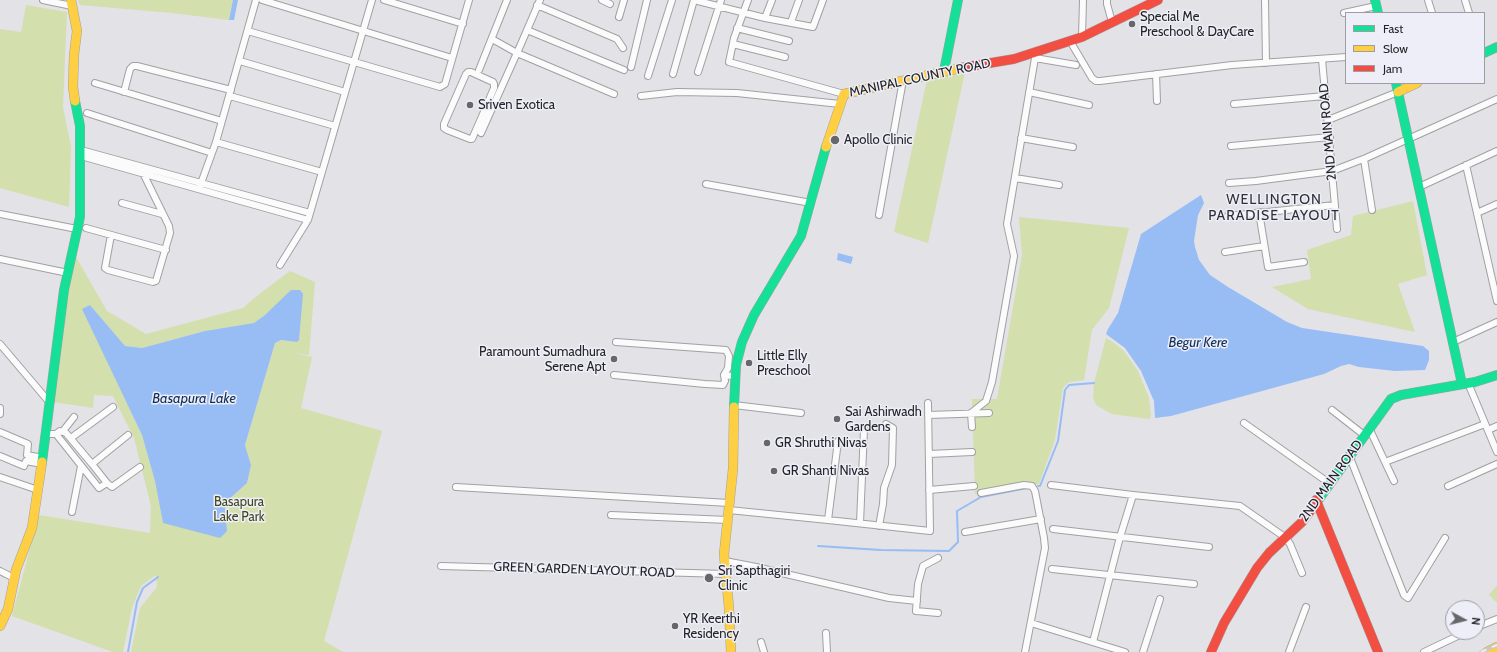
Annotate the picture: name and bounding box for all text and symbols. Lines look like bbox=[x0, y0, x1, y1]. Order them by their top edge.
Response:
place label: Special Me Preschool & DayCare bbox=[1140, 9, 1254, 40]
legend bbox=[1345, 12, 1485, 84]
marker: Special Me Preschool & DayCare bbox=[1127, 19, 1137, 29]
text: Fast bbox=[1383, 21, 1403, 36]
text: Slow bbox=[1383, 41, 1408, 56]
street label: MANIPAL COUNTY ROAD bbox=[848, 55, 992, 101]
text: Jam bbox=[1383, 61, 1402, 76]
street label: 2ND MAIN ROAD bbox=[1316, 83, 1340, 181]
place label: Sriven Exotica bbox=[478, 97, 555, 113]
marker: Sriven Exotica bbox=[465, 100, 475, 110]
place label: Apollo Clinic bbox=[844, 132, 912, 148]
marker: Apollo Clinic bbox=[829, 134, 841, 146]
district label: WELLINGTON PARADISE LAYOUT bbox=[1208, 192, 1340, 224]
water label: Begur Kere bbox=[1168, 335, 1228, 351]
place label: Paramount Sumadhura Serene Apt bbox=[479, 344, 606, 375]
place label: Little Elly Preschool bbox=[757, 348, 811, 379]
marker: Paramount Sumadhura Serene Apt bbox=[609, 354, 619, 364]
marker: Little Elly Preschool bbox=[744, 358, 754, 368]
water label: Basapura Lake bbox=[152, 391, 236, 407]
place label: Sai Ashirwadh Gardens bbox=[845, 404, 922, 435]
marker: Sai Ashirwadh Gardens bbox=[832, 414, 842, 424]
place label: GR Shruthi Nivas bbox=[775, 435, 867, 451]
street label: 2ND MAIN ROAD bbox=[1296, 437, 1366, 525]
marker: GR Shruthi Nivas bbox=[762, 438, 772, 448]
place label: GR Shanti Nivas bbox=[782, 463, 869, 479]
marker: GR Shanti Nivas bbox=[769, 466, 779, 476]
park label: Basapura Lake Park bbox=[213, 494, 265, 525]
street label: GREEN GARDEN LAYOUT ROAD bbox=[493, 559, 675, 581]
place label: Sri Sapthagiri Clinic bbox=[718, 563, 790, 594]
marker: Sri Sapthagiri Clinic bbox=[703, 572, 715, 584]
north arrow bbox=[1445, 600, 1485, 640]
place label: YR Keerthi Residency bbox=[683, 611, 740, 642]
text: N bbox=[1468, 617, 1483, 626]
marker: YR Keerthi Residency bbox=[670, 621, 680, 631]

